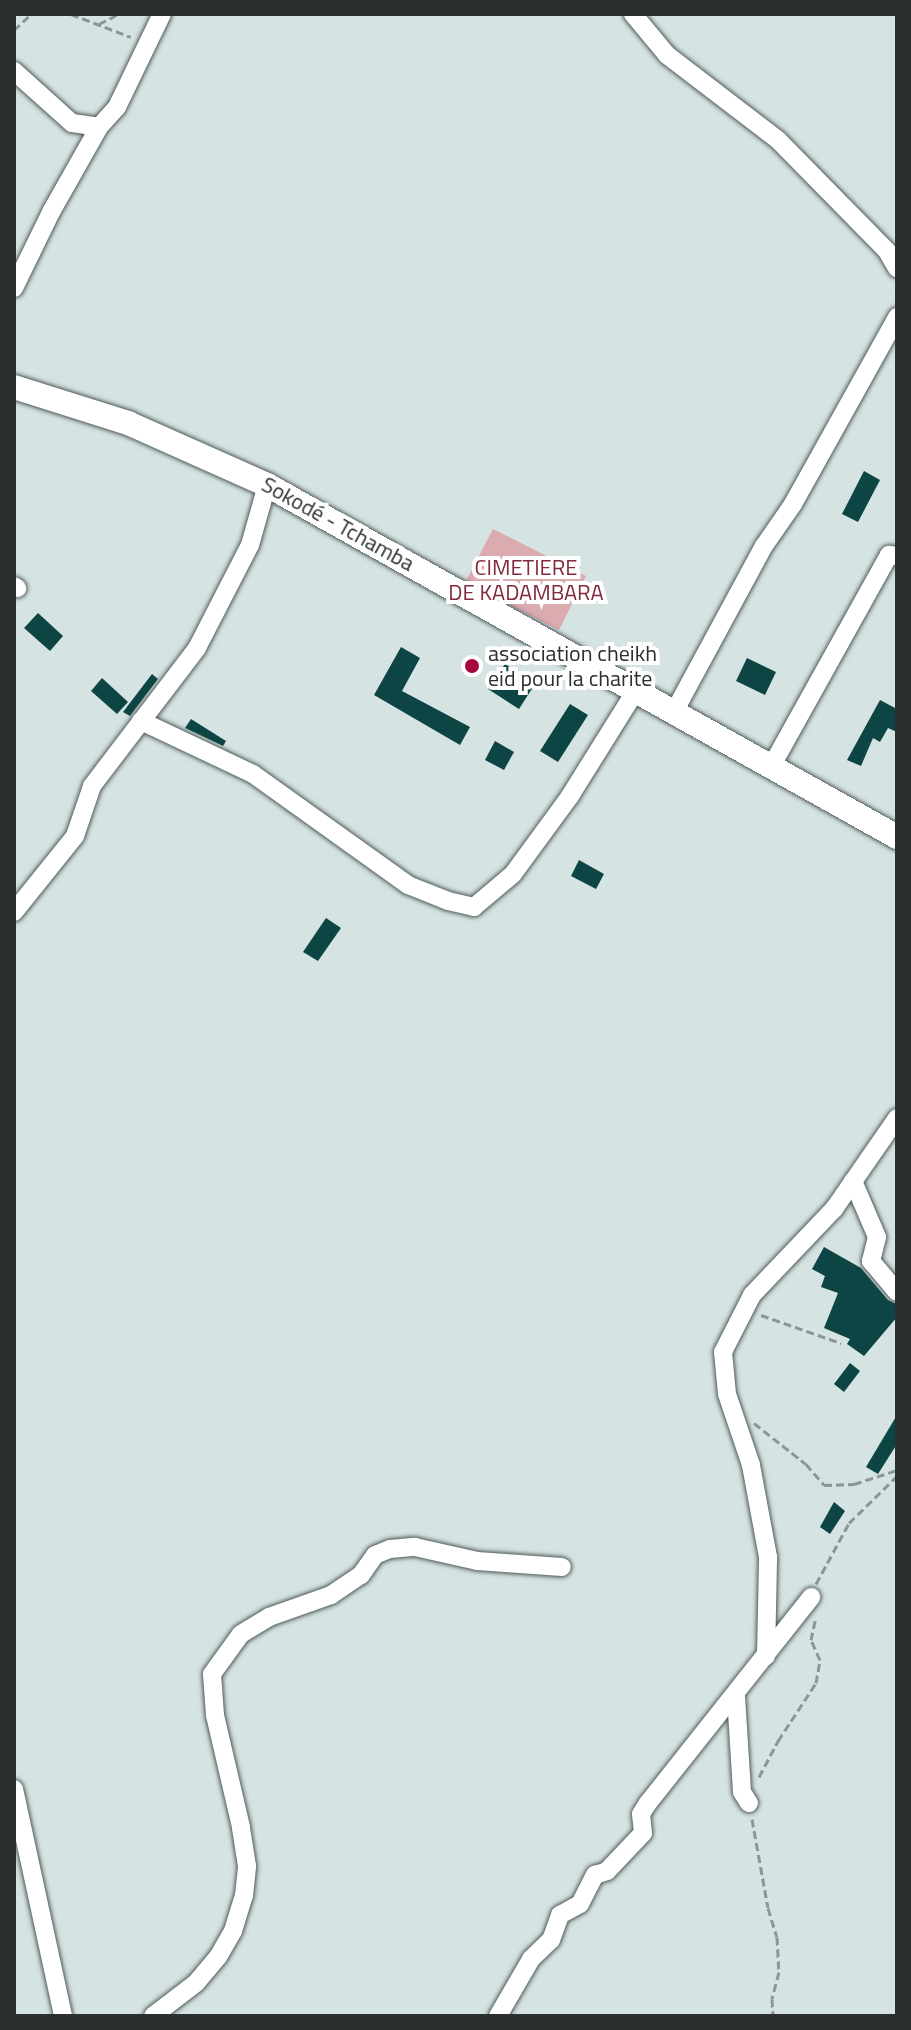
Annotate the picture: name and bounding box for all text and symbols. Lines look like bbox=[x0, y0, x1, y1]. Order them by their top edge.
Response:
street label: Sokodé - Tchamba bbox=[257, 471, 419, 577]
park label: CIMETIERE DE KADAMBARA bbox=[448, 554, 604, 606]
place label: association cheikh eid pour la charite bbox=[488, 640, 657, 692]
marker: association cheikh eid pour la charite bbox=[463, 657, 481, 675]

